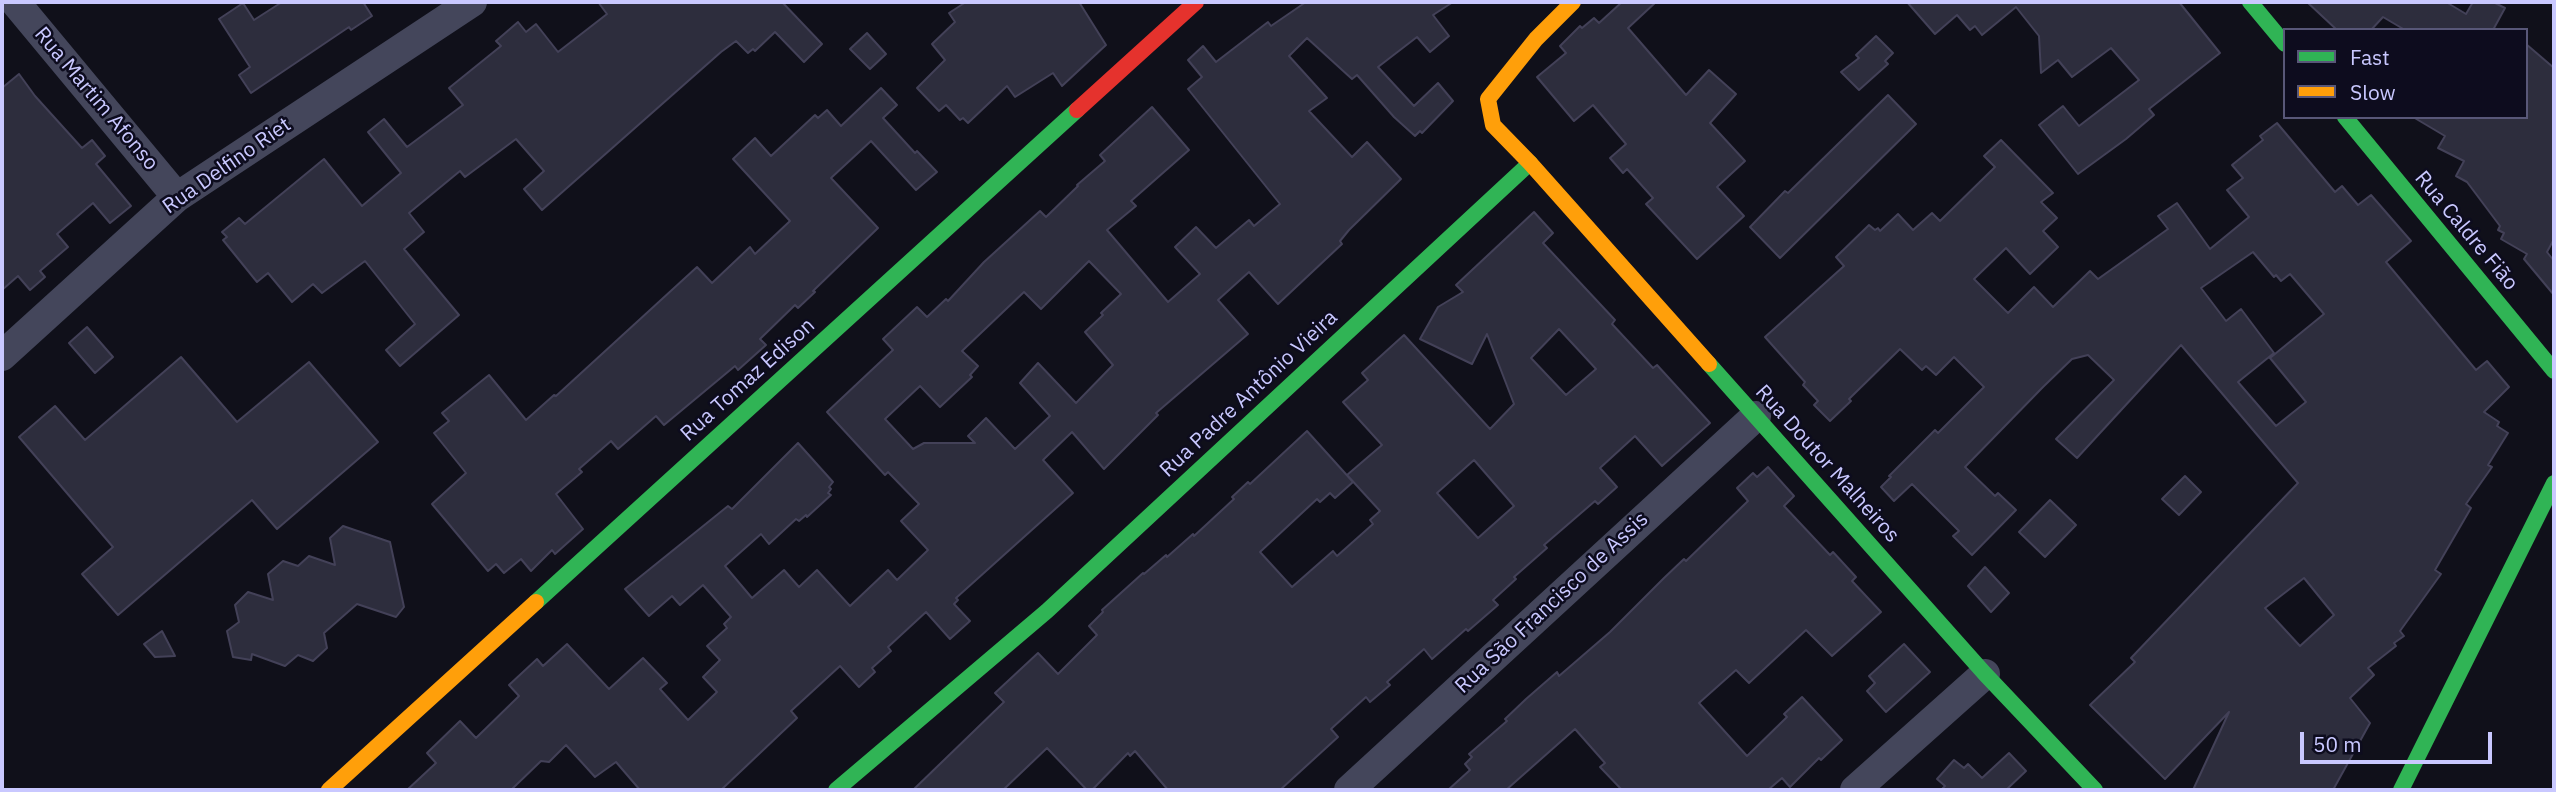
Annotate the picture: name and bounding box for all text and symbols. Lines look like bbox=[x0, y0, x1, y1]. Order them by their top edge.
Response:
street label: Rua Martim Afonso bbox=[29, 22, 163, 176]
legend bbox=[2283, 28, 2528, 119]
text: Fast bbox=[2350, 43, 2390, 71]
text: Slow bbox=[2350, 78, 2396, 106]
street label: Rua Delfino Riet bbox=[158, 112, 296, 220]
street label: Rua Caldre Fião bbox=[2409, 166, 2523, 296]
street label: Rua Padre Antônio Vieira bbox=[1155, 305, 1343, 483]
street label: Rua Tomaz Edison bbox=[676, 313, 820, 447]
street label: Rua Doutor Malheiros bbox=[1750, 380, 1904, 548]
street label: Rua São Francisco de Assis bbox=[1450, 507, 1654, 699]
scale bar bbox=[2304, 718, 2496, 762]
text: 50 m bbox=[2313, 730, 2362, 758]

